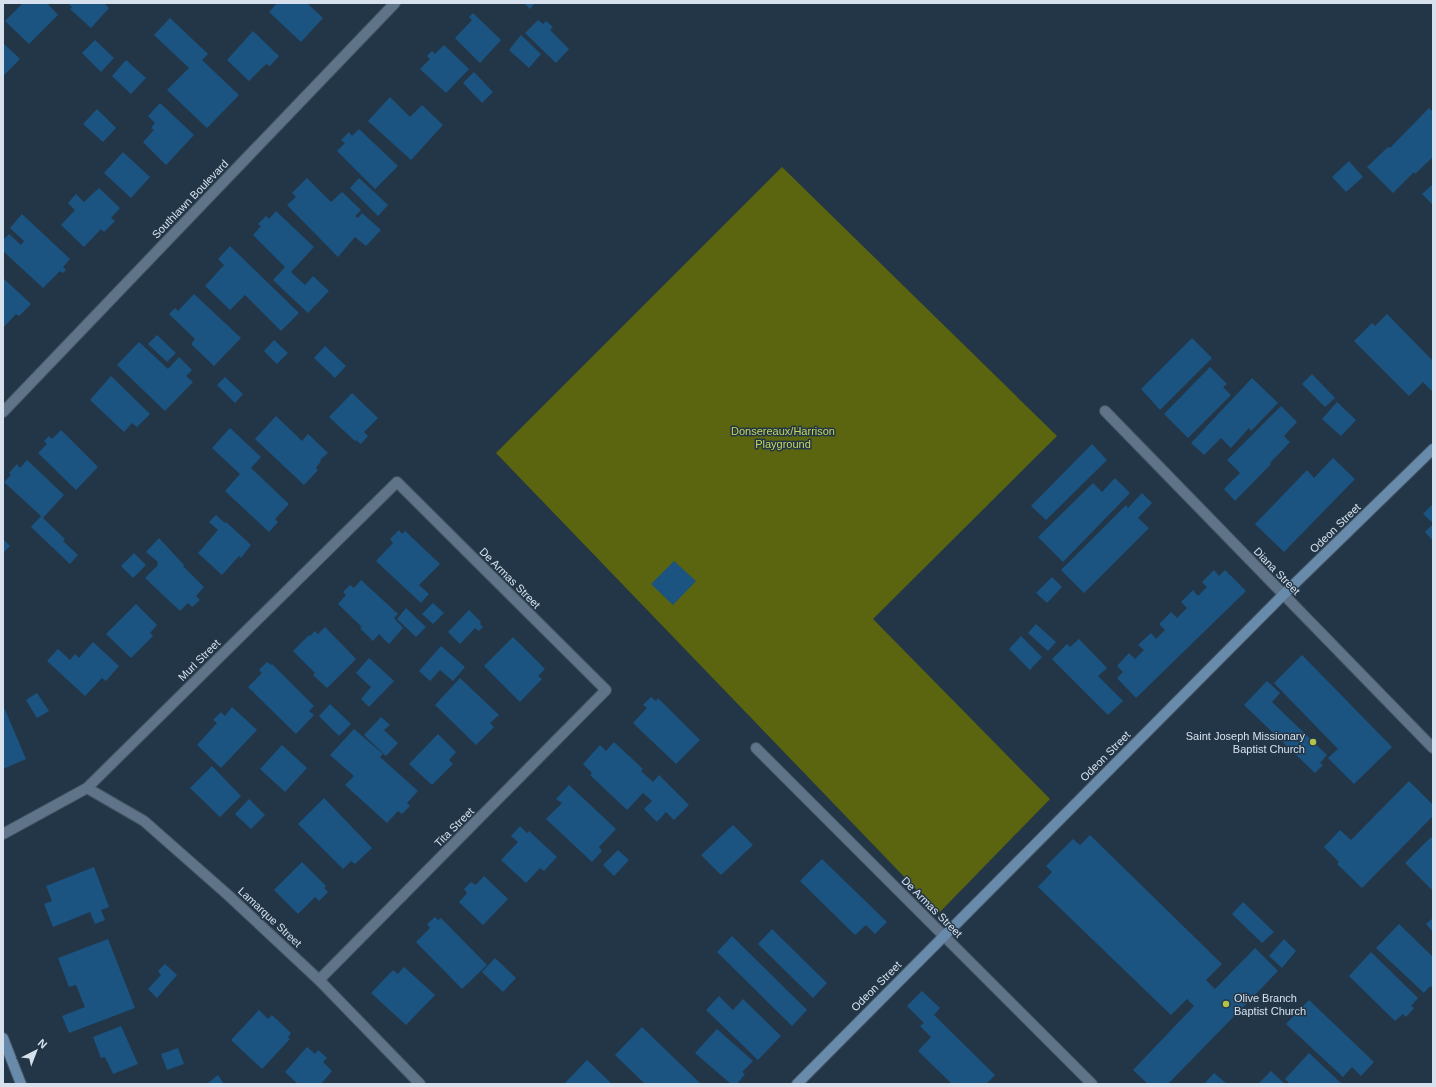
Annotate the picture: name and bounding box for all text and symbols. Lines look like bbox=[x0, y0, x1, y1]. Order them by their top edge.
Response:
street label: Southlawn Boulevard bbox=[150, 157, 230, 241]
park label: Donsereaux/Harrison Playground bbox=[731, 425, 835, 450]
street label: Odeon Street bbox=[1307, 501, 1363, 555]
street label: De Armas Street bbox=[477, 545, 543, 611]
street label: Diana Street bbox=[1251, 545, 1303, 597]
street label: Murl Street bbox=[176, 637, 222, 683]
street label: Odeon Street bbox=[1078, 729, 1132, 783]
place label: Saint Joseph Missionary Baptist Church bbox=[1186, 730, 1305, 755]
marker: Saint Joseph Missionary Baptist Church bbox=[1308, 737, 1318, 747]
street label: Tita Street bbox=[432, 805, 476, 849]
street label: De Armas Street bbox=[899, 874, 965, 940]
street label: Lamarque Street bbox=[236, 885, 304, 949]
street label: Odeon Street bbox=[849, 959, 903, 1013]
place label: Olive Branch Baptist Church bbox=[1234, 992, 1306, 1017]
marker: Olive Branch Baptist Church bbox=[1221, 999, 1231, 1009]
north arrow bbox=[16, 1031, 56, 1071]
text: N bbox=[36, 1036, 50, 1051]

